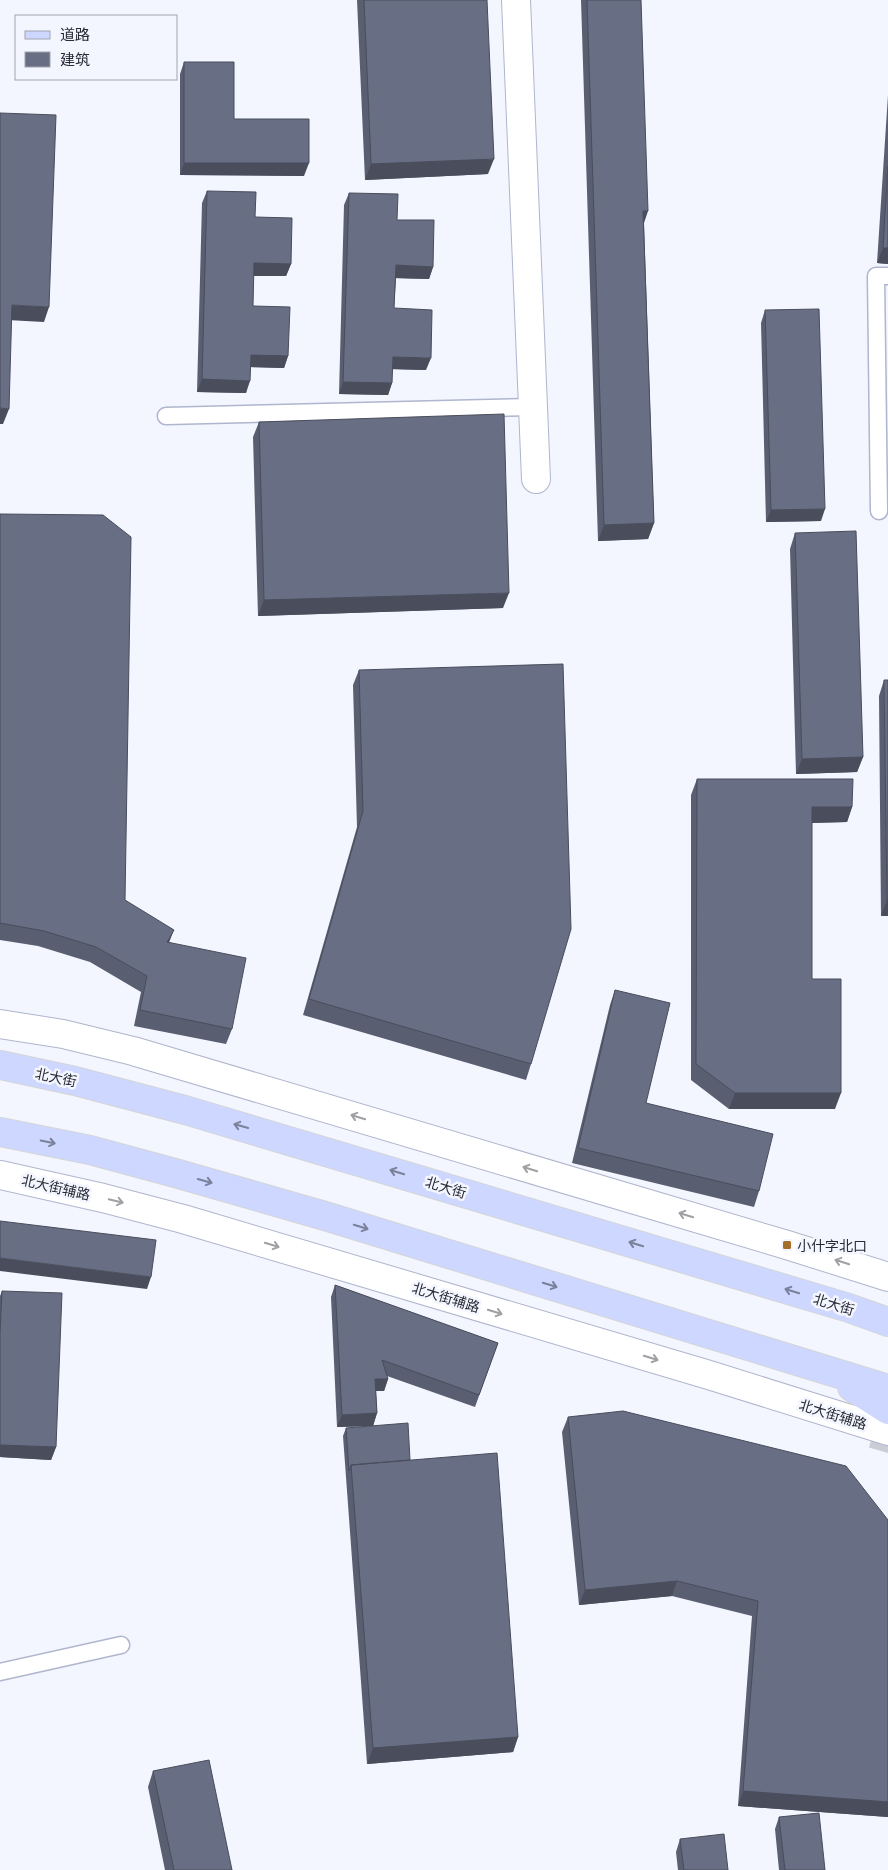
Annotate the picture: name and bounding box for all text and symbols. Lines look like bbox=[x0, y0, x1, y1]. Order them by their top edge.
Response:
legend bbox=[15, 15, 178, 80]
text: 道路 bbox=[60, 23, 90, 46]
text: 建筑 bbox=[60, 48, 90, 71]
street label: 北大街 bbox=[33, 1062, 79, 1092]
one-way arrow bbox=[350, 1112, 366, 1122]
one-way arrow bbox=[233, 1121, 249, 1131]
one-way arrow bbox=[39, 1138, 55, 1147]
one-way arrow bbox=[523, 1163, 539, 1173]
one-way arrow bbox=[389, 1167, 405, 1177]
street label: 北大街辅路 bbox=[20, 1169, 92, 1205]
street label: 北大街 bbox=[423, 1171, 469, 1203]
one-way arrow bbox=[197, 1177, 213, 1187]
one-way arrow bbox=[107, 1197, 123, 1207]
one-way arrow bbox=[678, 1210, 694, 1220]
one-way arrow bbox=[353, 1222, 369, 1232]
place label: 小什字北口 bbox=[797, 1235, 867, 1256]
one-way arrow bbox=[629, 1239, 645, 1249]
marker: 小什字北口 bbox=[781, 1239, 793, 1251]
one-way arrow bbox=[264, 1241, 280, 1251]
one-way arrow bbox=[834, 1256, 850, 1266]
street label: 北大街辅路 bbox=[409, 1277, 483, 1317]
one-way arrow bbox=[542, 1280, 558, 1290]
one-way arrow bbox=[784, 1285, 800, 1295]
street label: 北大街 bbox=[811, 1288, 857, 1320]
one-way arrow bbox=[487, 1307, 503, 1317]
one-way arrow bbox=[642, 1354, 658, 1364]
street label: 北大街辅路 bbox=[796, 1394, 870, 1434]

